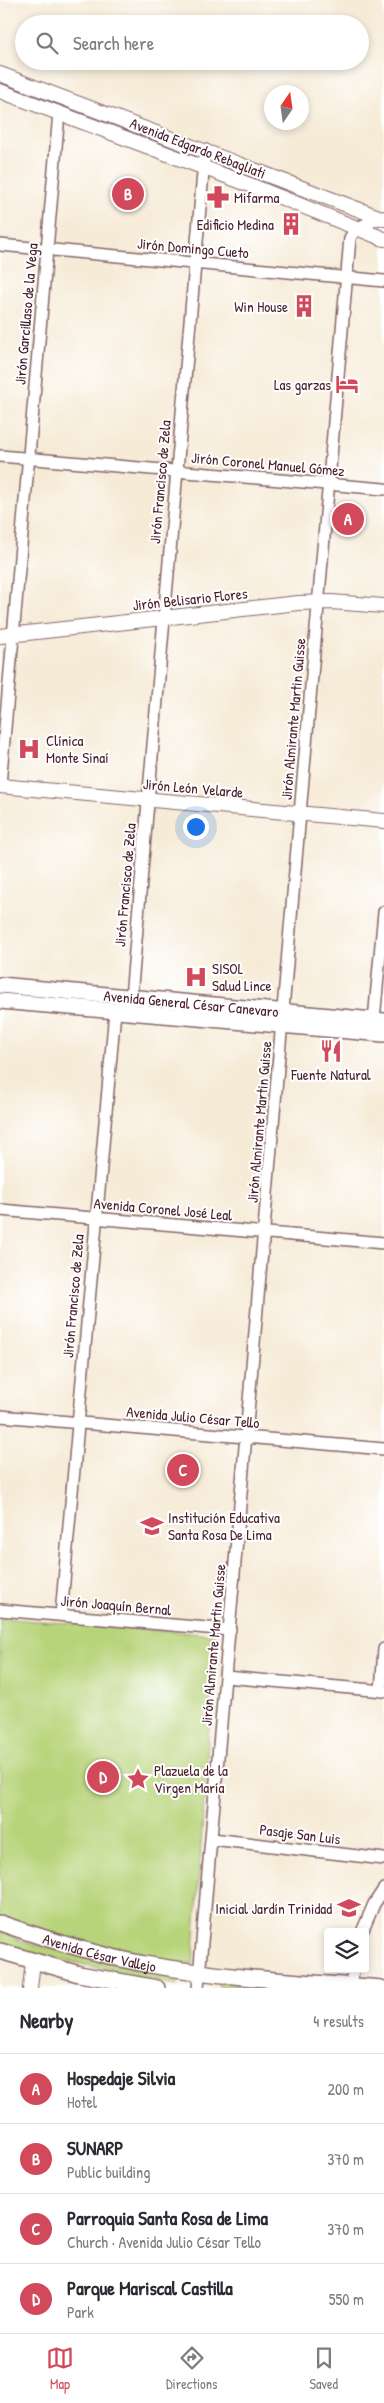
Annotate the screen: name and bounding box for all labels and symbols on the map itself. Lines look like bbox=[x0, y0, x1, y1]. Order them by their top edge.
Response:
north arrow bbox=[264, 85, 309, 130]
street label: Avenida Edgardo Rebagliati bbox=[127, 112, 269, 184]
pin: B bbox=[112, 175, 144, 213]
pharmacy icon: Mifarma bbox=[205, 184, 231, 210]
place label: Mifarma bbox=[234, 187, 280, 208]
building icon: Edificio Medina bbox=[278, 211, 304, 237]
place label: Edificio Medina bbox=[197, 214, 274, 235]
street label: Jirón Domingo Cueto bbox=[136, 233, 250, 263]
street label: Jirón Garcillaso de la Vega bbox=[9, 242, 43, 386]
building icon: Win House bbox=[291, 293, 317, 319]
place label: Win House bbox=[234, 296, 288, 317]
hotel icon: Las garzas bbox=[334, 371, 360, 397]
place label: Las garzas bbox=[274, 374, 331, 395]
street label: Jirón Francisco de Zela bbox=[144, 419, 176, 545]
street label: Jirón Coronel Manuel Gómez bbox=[190, 447, 346, 481]
pin: A bbox=[332, 500, 364, 538]
street label: Jirón Belisario Flores bbox=[132, 583, 249, 615]
street label: Jirón Almirante Martin Guisse bbox=[275, 637, 311, 801]
place label: Clínica Monte Sinaí bbox=[46, 730, 109, 768]
hospital icon: Clínica Monte Sinaí bbox=[16, 736, 42, 762]
street label: Jirón León Velarde bbox=[142, 773, 244, 803]
your location bbox=[183, 814, 209, 840]
street label: Jirón Francisco de Zela bbox=[109, 822, 141, 948]
place label: SISOL Salud Lince bbox=[212, 958, 272, 996]
hospital icon: SISOL Salud Lince bbox=[183, 964, 209, 990]
street label: Avenida General César Canevaro bbox=[103, 984, 280, 1022]
restaurant icon: Fuente Natural bbox=[318, 1038, 344, 1064]
street label: Jirón Almirante Martin Guisse bbox=[241, 1040, 277, 1204]
place label: Fuente Natural bbox=[290, 1064, 371, 1085]
street label: Avenida Coronel José Leal bbox=[93, 1192, 233, 1226]
street label: Jirón Francisco de Zela bbox=[57, 1233, 89, 1359]
street label: Avenida Julio César Tello bbox=[126, 1401, 260, 1433]
pin: C bbox=[167, 1451, 199, 1489]
place label: Institución Educativa Santa Rosa De Lima bbox=[168, 1507, 280, 1545]
school or university icon: Institución Educativa Santa Rosa De Lima bbox=[139, 1513, 165, 1539]
street label: Jirón Almirante Martin Guisse bbox=[195, 1563, 231, 1727]
street label: Jirón Joaquín Bernal bbox=[60, 1590, 172, 1620]
pin: D bbox=[87, 1758, 119, 1796]
place label: Plazuela de la Virgen María bbox=[154, 1760, 228, 1798]
place icon: Plazuela de la Virgen María bbox=[125, 1766, 151, 1792]
street label: Pasaje San Luis bbox=[258, 1819, 342, 1849]
school or university icon: Inicial Jardín Trinidad bbox=[336, 1895, 362, 1921]
place label: Inicial Jardín Trinidad bbox=[215, 1898, 332, 1919]
street label: Avenida César Vallejo bbox=[40, 1928, 158, 1976]

